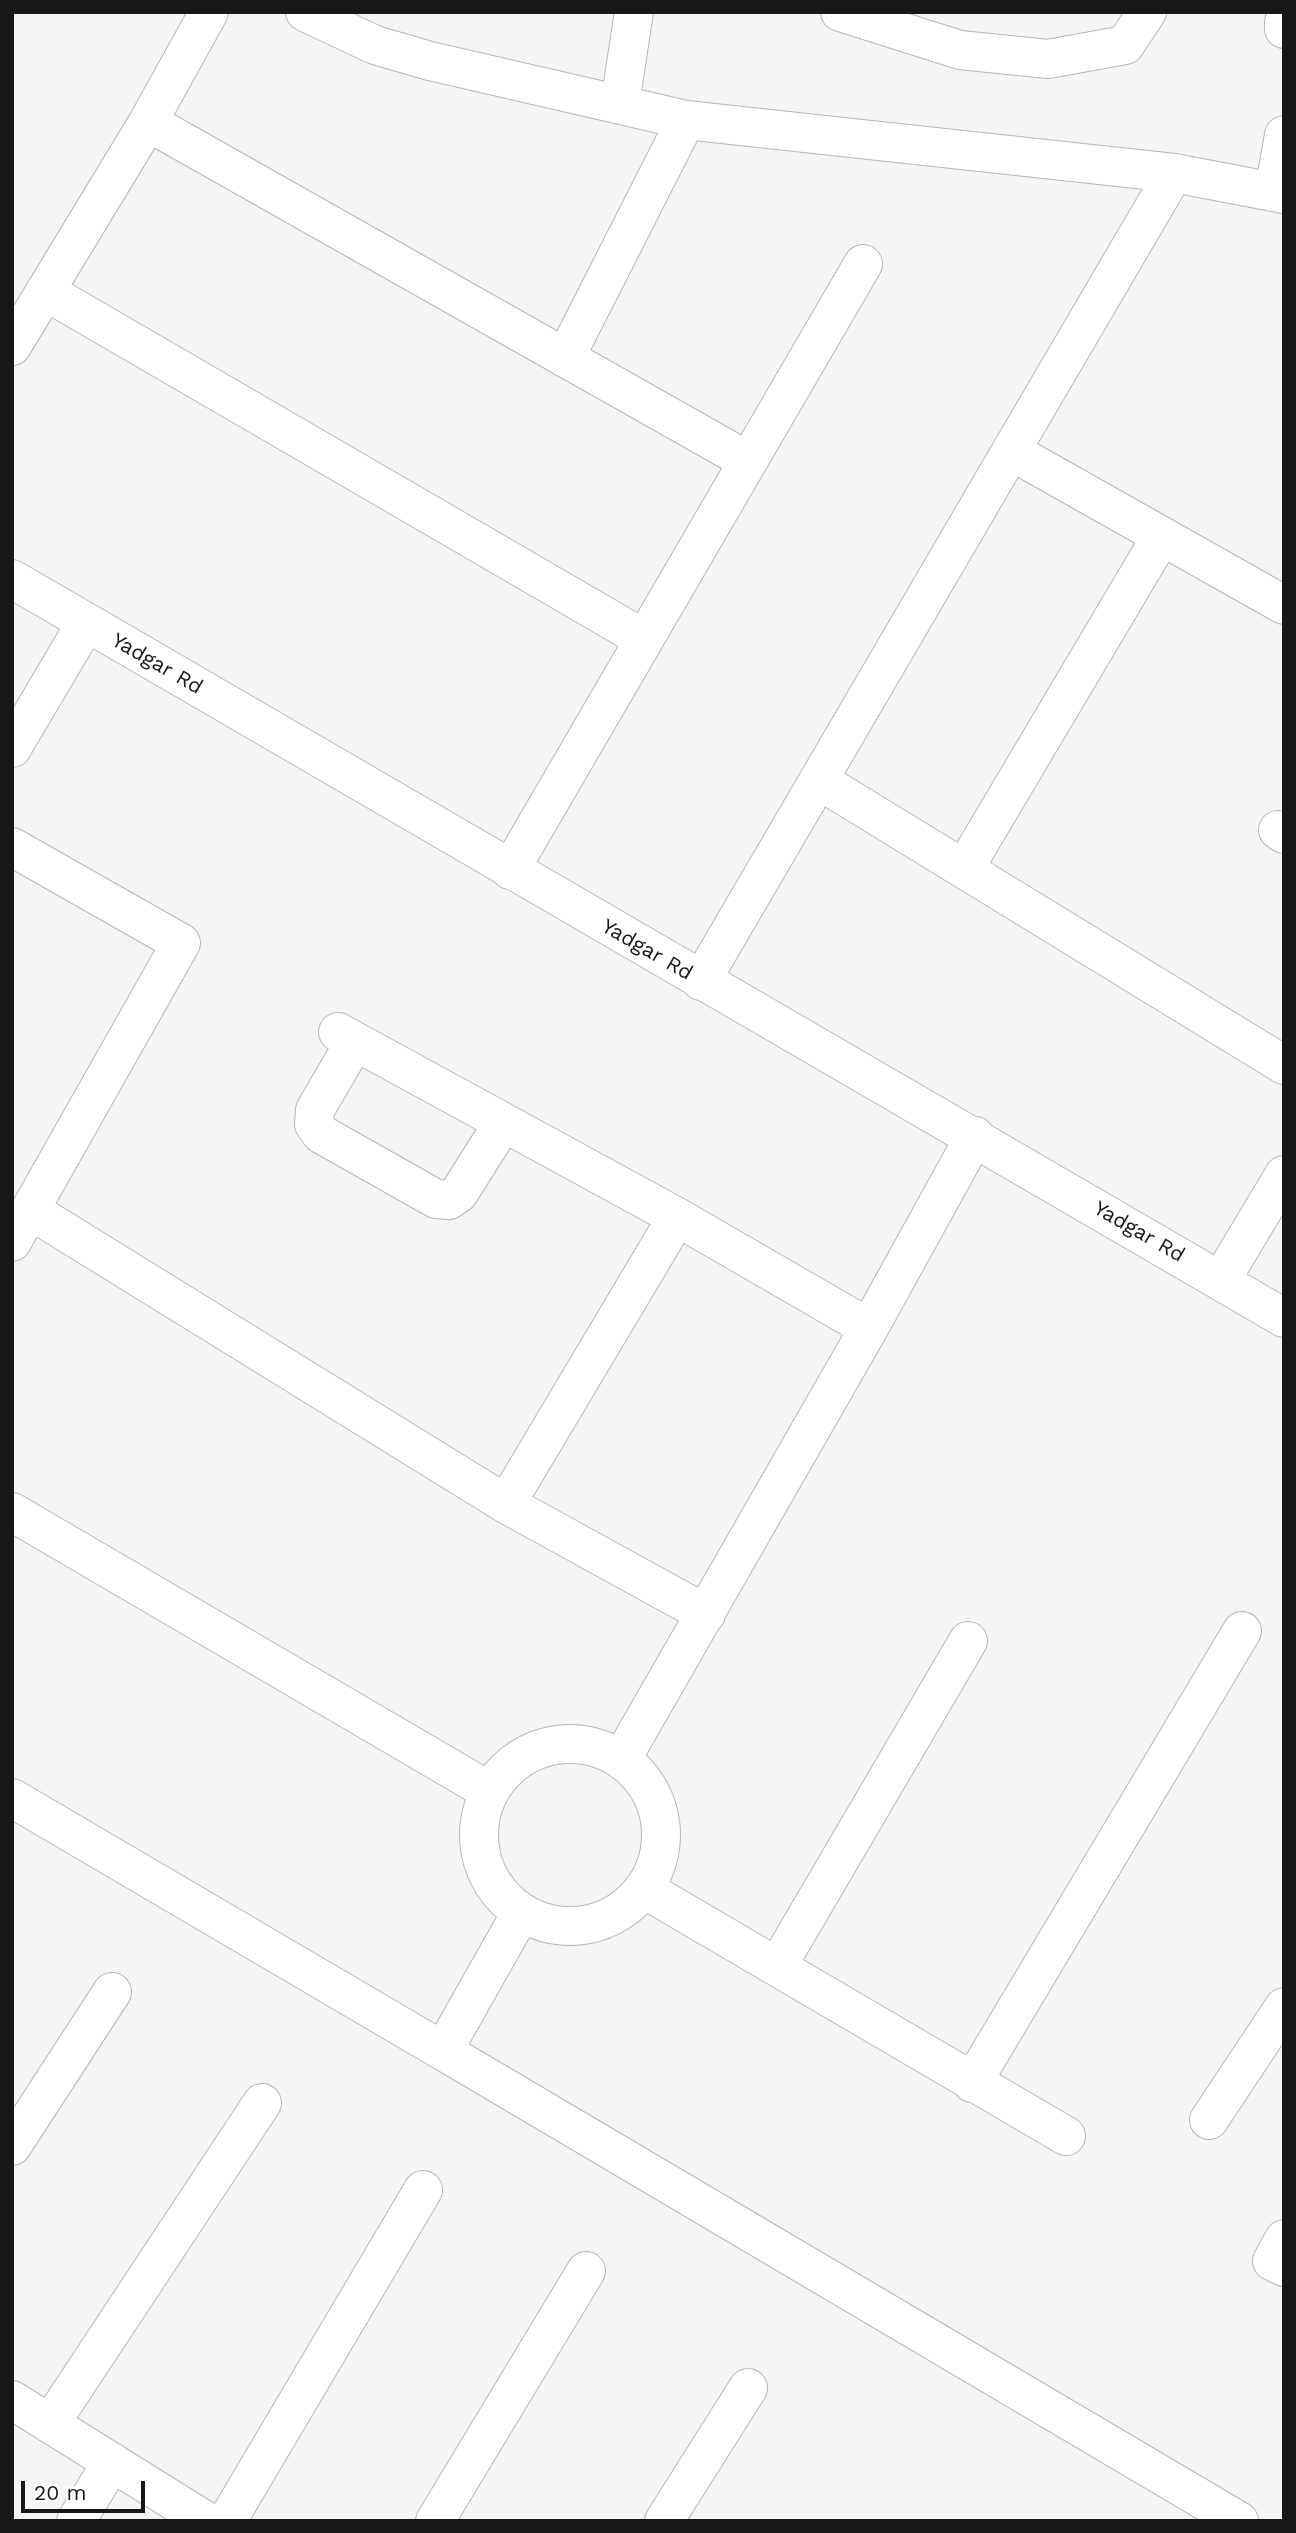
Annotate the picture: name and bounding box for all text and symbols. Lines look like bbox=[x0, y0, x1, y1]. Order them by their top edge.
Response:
street label: Yadgar Rd bbox=[107, 628, 207, 700]
street label: Yadgar Rd bbox=[597, 914, 697, 986]
street label: Yadgar Rd bbox=[1089, 1196, 1189, 1268]
scale bar bbox=[24, 2466, 149, 2510]
text: 20 m bbox=[34, 2480, 86, 2505]

